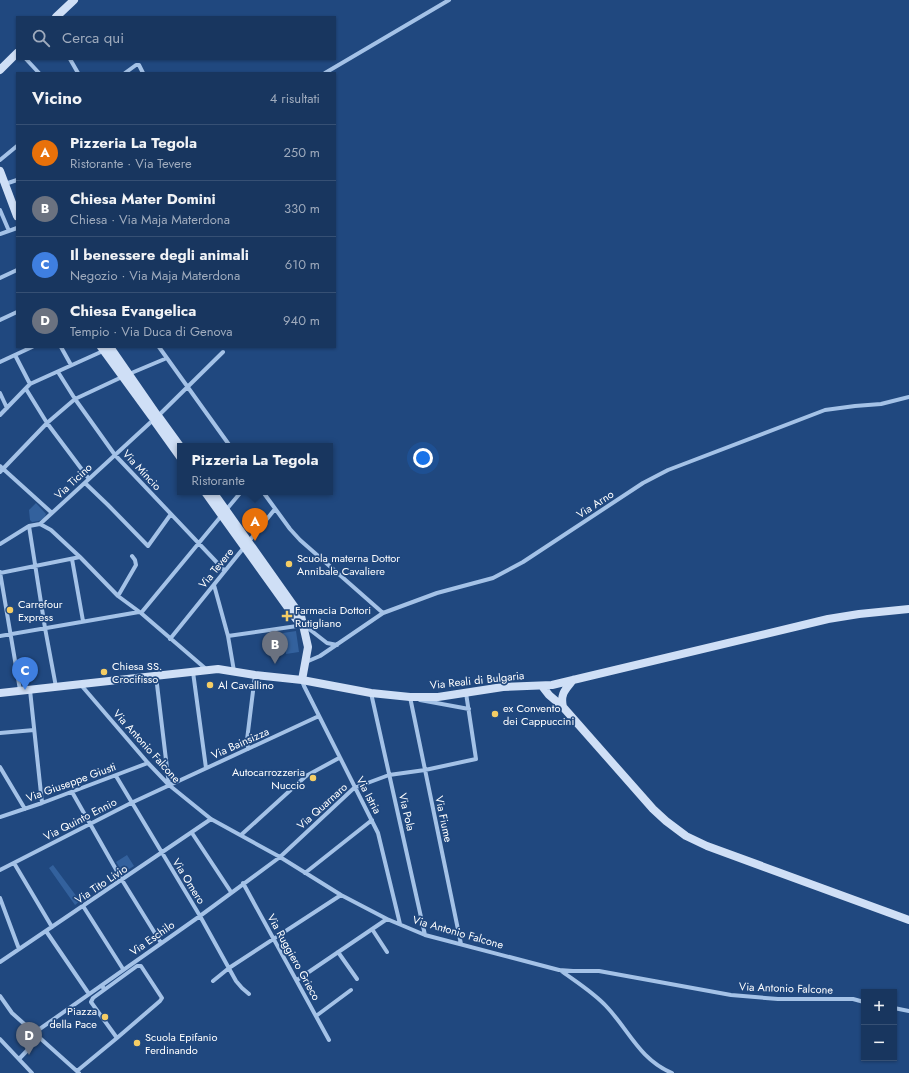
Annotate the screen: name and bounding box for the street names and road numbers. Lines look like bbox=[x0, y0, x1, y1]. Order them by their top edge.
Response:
street label: Via Mincio bbox=[119, 446, 165, 494]
street label: Via Ticino bbox=[51, 459, 95, 503]
street label: Via Arno bbox=[573, 486, 617, 522]
street label: Via Tevere bbox=[195, 544, 237, 592]
street label: Via Reali di Bulgaria bbox=[429, 667, 525, 693]
street label: Via Antonio Falcone bbox=[110, 706, 185, 787]
street label: Via Bainsizza bbox=[209, 723, 271, 763]
street label: Via Giuseppe Giusti bbox=[24, 758, 118, 806]
street label: Via Istria bbox=[352, 773, 386, 817]
street label: Via Quarnaro bbox=[293, 779, 351, 833]
street label: Via Pola bbox=[395, 792, 419, 832]
street label: Via Quinto Ennio bbox=[41, 794, 119, 844]
street label: Via Fiume bbox=[431, 794, 457, 844]
street label: Via Omero bbox=[169, 855, 209, 907]
street label: Via Tito Livio bbox=[72, 861, 130, 907]
street label: Via Ruggiero Grieco bbox=[264, 911, 324, 1003]
street label: Via Antonio Falcone bbox=[411, 911, 506, 953]
street label: Via Eschilo bbox=[126, 917, 178, 959]
street label: Via Antonio Falcone bbox=[739, 978, 834, 998]

